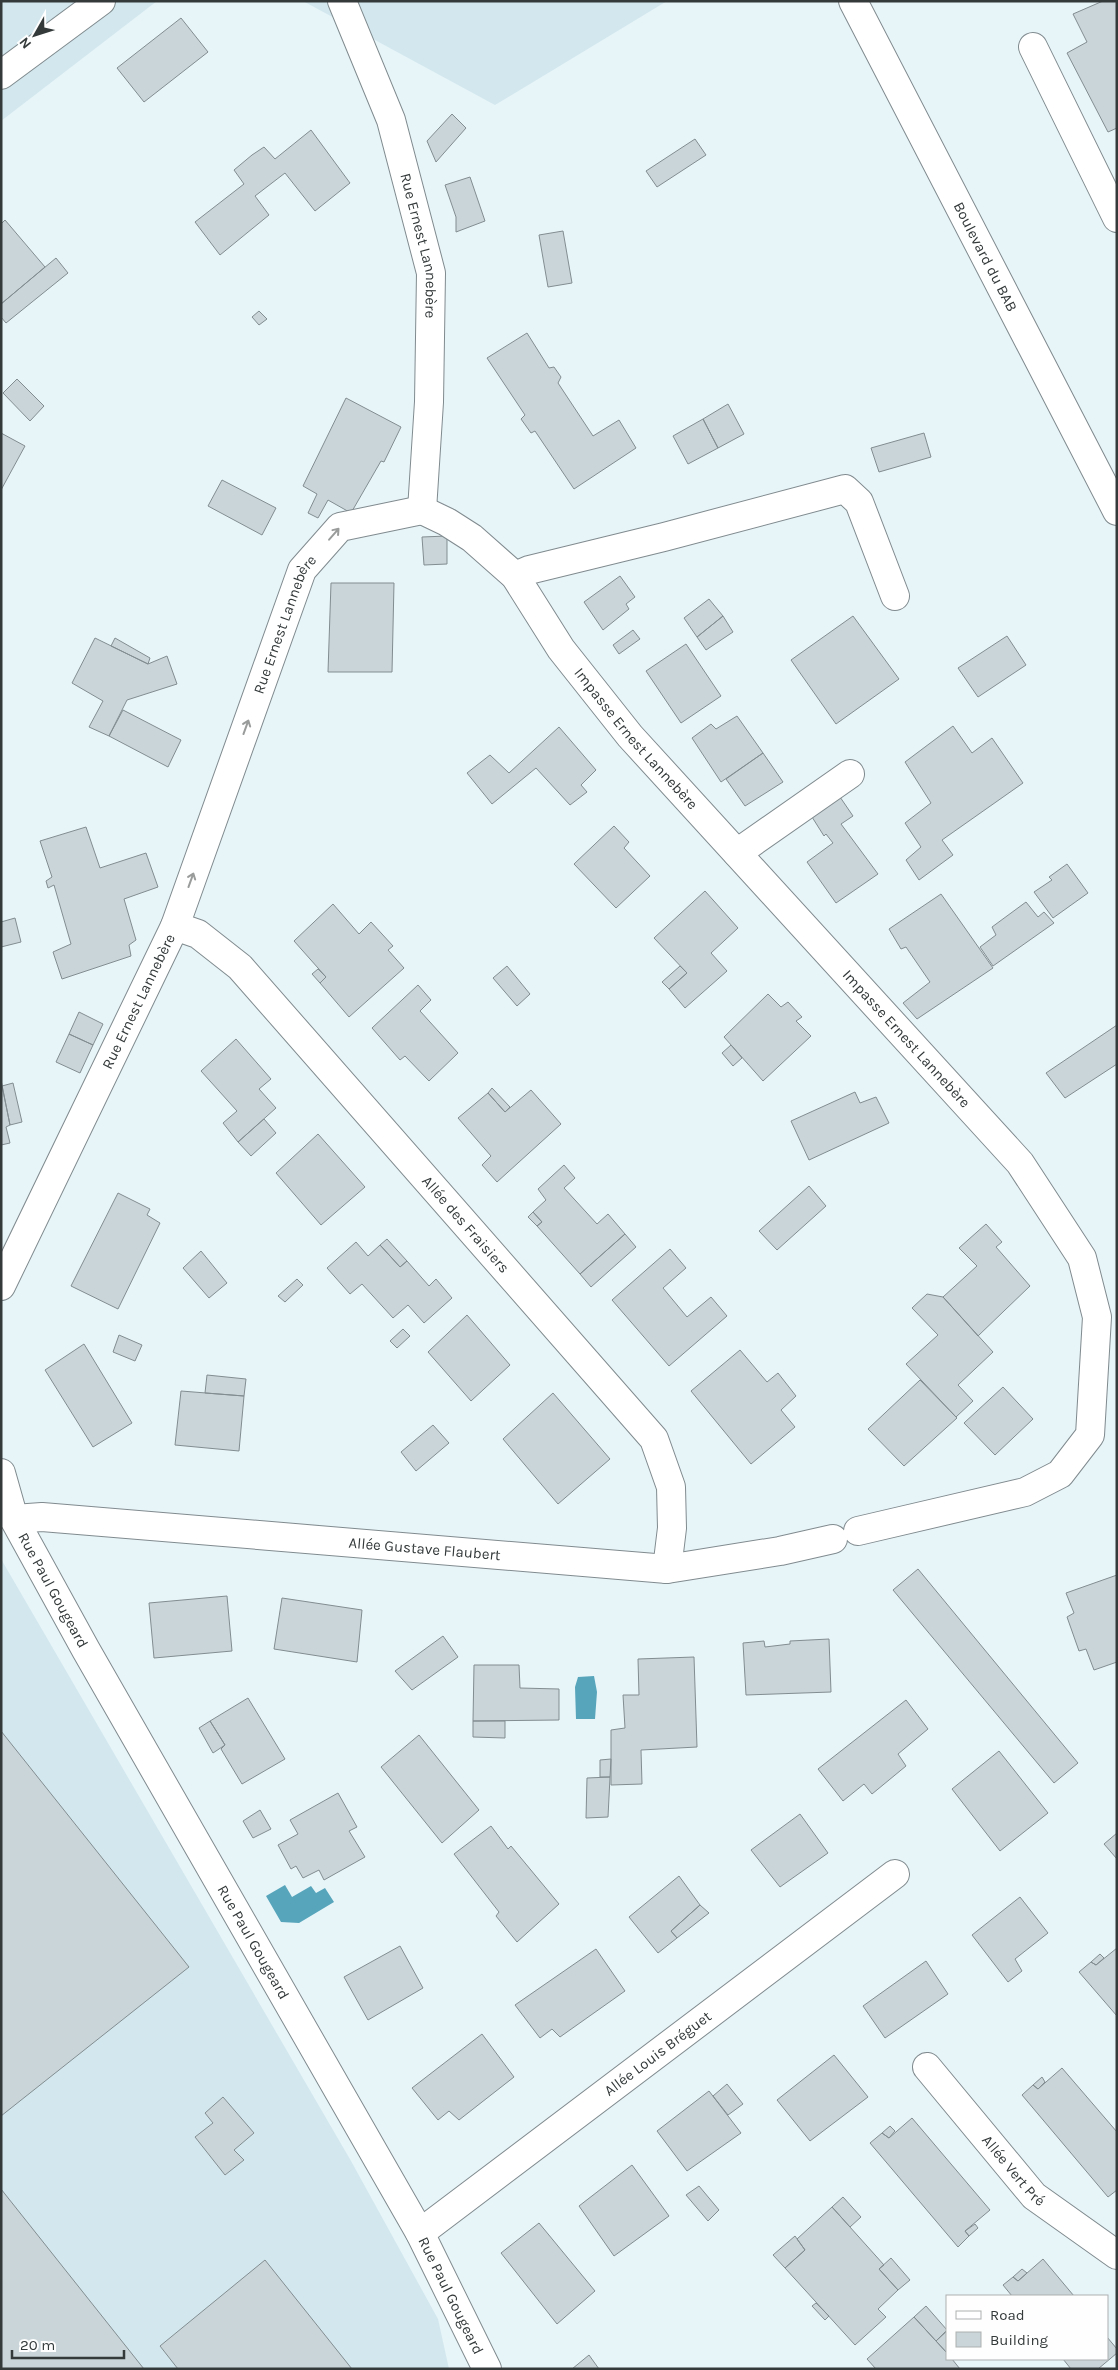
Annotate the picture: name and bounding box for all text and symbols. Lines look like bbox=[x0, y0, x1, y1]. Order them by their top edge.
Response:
north arrow bbox=[10, 10, 60, 60]
text: N bbox=[16, 34, 35, 52]
street label: Rue Ernest Lannebère bbox=[396, 171, 440, 318]
street label: Boulevard du BAB bbox=[950, 199, 1021, 315]
one-way arrow bbox=[328, 528, 340, 541]
street label: Rue Ernest Lannebère bbox=[250, 551, 320, 696]
street label: Impasse Ernest Lannebère bbox=[570, 664, 702, 813]
one-way arrow bbox=[242, 720, 251, 736]
one-way arrow bbox=[187, 873, 196, 889]
street label: Rue Ernest Lannebère bbox=[98, 931, 179, 1072]
street label: Impasse Ernest Lannebère bbox=[839, 966, 974, 1112]
street label: Allée des Fraisiers bbox=[418, 1172, 513, 1277]
street label: Rue Paul Gougeard bbox=[14, 1529, 92, 1651]
street label: Allée Gustave Flaubert bbox=[348, 1534, 502, 1564]
street label: Rue Paul Gougeard bbox=[214, 1882, 293, 2002]
street label: Allée Louis Bréguet bbox=[601, 2007, 715, 2100]
street label: Allée Vert Pré bbox=[978, 2131, 1048, 2210]
street label: Rue Paul Gougeard bbox=[414, 2234, 487, 2357]
legend bbox=[946, 2295, 1108, 2360]
text: Road bbox=[990, 2306, 1025, 2324]
scale bar bbox=[12, 2328, 125, 2360]
text: Building bbox=[990, 2331, 1048, 2349]
text: 20 m bbox=[20, 2336, 55, 2354]

